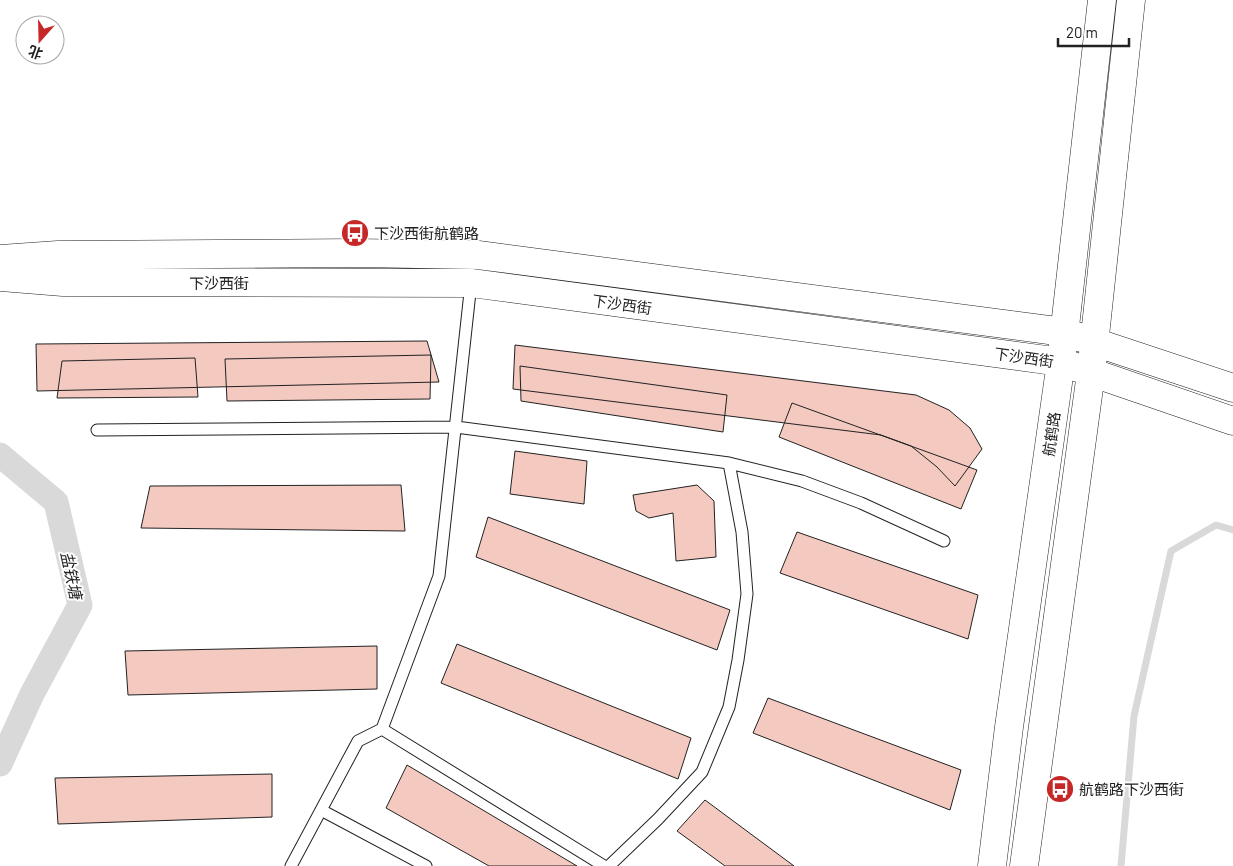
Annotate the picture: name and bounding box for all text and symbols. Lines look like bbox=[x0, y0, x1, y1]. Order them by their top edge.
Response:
north arrow bbox=[15, 15, 65, 65]
scale bar bbox=[1058, 15, 1129, 47]
text: 20 m bbox=[1066, 23, 1098, 41]
text: 北 bbox=[26, 42, 45, 63]
bus stop icon: 下沙西街航鹤路 bbox=[340, 218, 370, 248]
place label: 下沙西街航鹤路 bbox=[374, 224, 479, 242]
street label: 下沙西街 bbox=[189, 274, 249, 292]
street label: 下沙西街 bbox=[591, 291, 653, 317]
street label: 下沙西街 bbox=[993, 344, 1055, 370]
street label: 航鹤路 bbox=[1039, 410, 1063, 458]
water label: 盐铁塘 bbox=[58, 550, 87, 603]
bus stop icon: 航鹤路下沙西街 bbox=[1045, 774, 1075, 804]
place label: 航鹤路下沙西街 bbox=[1079, 780, 1184, 798]

